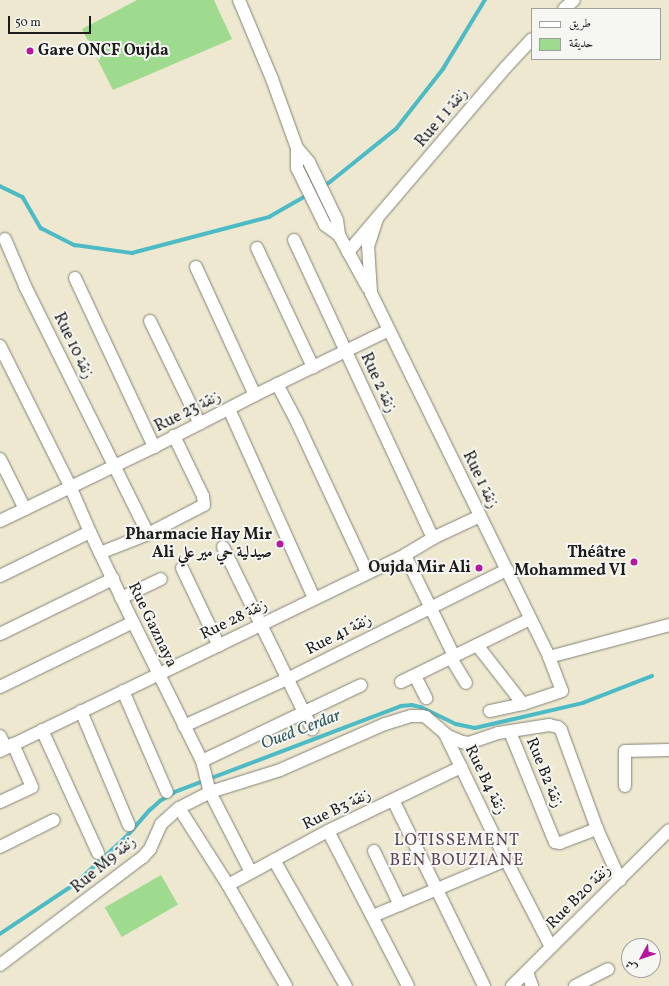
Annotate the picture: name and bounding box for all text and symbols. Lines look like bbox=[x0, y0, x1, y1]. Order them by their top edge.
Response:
scale bar bbox=[10, 8, 93, 34]
legend bbox=[531, 8, 661, 60]
text: 50 m bbox=[15, 15, 41, 31]
text: طريق bbox=[569, 16, 591, 32]
text: حديقة bbox=[569, 36, 593, 52]
place label: Gare ONCF Oujda bbox=[38, 41, 169, 61]
marker: Gare ONCF Oujda bbox=[25, 46, 35, 56]
street label: Rue 1 زنقة 1 bbox=[412, 85, 472, 151]
street label: Rue 10 زنقة bbox=[49, 310, 97, 382]
street label: Rue 2 زنقة bbox=[356, 350, 400, 416]
street label: Rue 23 زنقة bbox=[152, 387, 224, 437]
street label: Rue زنقة 1 bbox=[458, 448, 502, 512]
place label: Pharmacie Hay Mir Ali صيدلية حي مير علي bbox=[125, 525, 272, 563]
marker: Pharmacie Hay Mir Ali صيدلية حي مير علي bbox=[275, 539, 285, 549]
place label: Théâtre Mohammed VI bbox=[514, 543, 626, 581]
marker: Théâtre Mohammed VI bbox=[629, 557, 639, 567]
place label: Oujda Mir Ali bbox=[368, 558, 471, 578]
marker: Oujda Mir Ali bbox=[474, 563, 484, 573]
street label: Rue Gaznaya bbox=[123, 579, 181, 671]
street label: Rue 28 زنقة bbox=[197, 596, 271, 644]
street label: Rue 41 زنقة bbox=[303, 610, 375, 660]
water label: Oued Cerdar bbox=[258, 705, 344, 755]
street label: Rue B2 زنقة bbox=[521, 735, 567, 811]
street label: Rue B4 زنقة bbox=[460, 742, 510, 818]
street label: Rue B3 زنقة bbox=[300, 785, 374, 835]
district label: LOTISSEMENT BEN BOUZIANE bbox=[390, 831, 524, 871]
street label: Rue M9 زنقة bbox=[68, 832, 140, 898]
street label: Rue B20 زنقة bbox=[543, 861, 615, 933]
north arrow bbox=[621, 938, 661, 978]
text: ش bbox=[623, 956, 641, 974]

